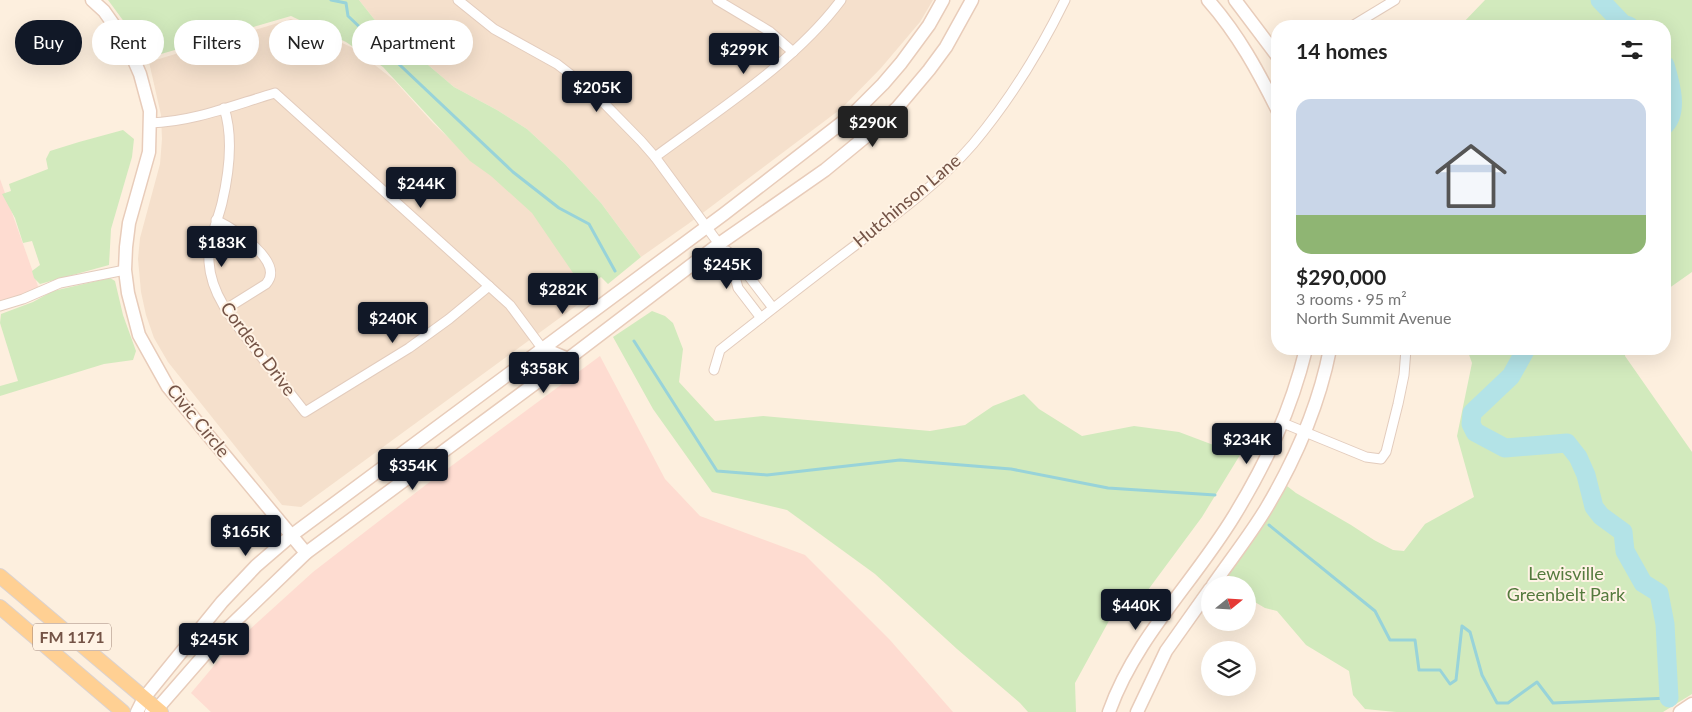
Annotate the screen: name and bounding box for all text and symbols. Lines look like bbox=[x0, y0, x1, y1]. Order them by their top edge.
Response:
chip: Buy bbox=[15, 20, 82, 65]
chip: Rent bbox=[92, 20, 164, 65]
chip: Filters bbox=[174, 20, 259, 65]
chip: New bbox=[269, 20, 342, 65]
chip: Apartment bbox=[352, 20, 473, 65]
pin: $299K bbox=[709, 32, 779, 75]
icon: filters bbox=[1618, 36, 1646, 64]
text: 14 homes bbox=[1296, 38, 1387, 63]
text: $299K bbox=[720, 39, 768, 58]
pin: $205K bbox=[562, 70, 632, 113]
text: $205K bbox=[573, 77, 621, 96]
pin: $290K bbox=[838, 106, 908, 148]
text: $290K bbox=[849, 112, 897, 131]
icon: home bbox=[1426, 131, 1516, 221]
street label: Hutchinson Lane bbox=[848, 149, 965, 252]
pin: $244K bbox=[386, 166, 456, 209]
text: $244K bbox=[397, 173, 445, 192]
pin: $183K bbox=[187, 226, 257, 268]
text: $183K bbox=[198, 232, 246, 251]
pin: $245K bbox=[692, 248, 762, 290]
text: $245K bbox=[703, 254, 751, 273]
text: $290,000 bbox=[1296, 264, 1386, 289]
pin: $282K bbox=[528, 272, 598, 315]
text: $282K bbox=[539, 279, 587, 298]
text: 3 rooms · 95 m² bbox=[1296, 289, 1407, 308]
street label: Cordero Drive bbox=[216, 297, 301, 400]
pin: $240K bbox=[358, 302, 428, 344]
text: $240K bbox=[369, 308, 417, 327]
text: North Summit Avenue bbox=[1296, 308, 1452, 327]
pin: $358K bbox=[509, 352, 579, 394]
text: $358K bbox=[520, 358, 568, 377]
street label: Civic Circle bbox=[163, 379, 235, 461]
pin: $234K bbox=[1212, 422, 1282, 465]
text: $234K bbox=[1223, 429, 1271, 448]
pin: $354K bbox=[378, 448, 448, 491]
text: $354K bbox=[389, 455, 437, 474]
pin: $165K bbox=[211, 514, 281, 557]
text: $165K bbox=[222, 521, 270, 540]
park label: Lewisville Greenbelt Park bbox=[1507, 562, 1626, 605]
north arrow bbox=[1201, 576, 1256, 631]
map controls bbox=[1201, 576, 1256, 696]
pin: $440K bbox=[1101, 588, 1171, 631]
text: $440K bbox=[1112, 595, 1160, 614]
pin: $245K bbox=[179, 622, 249, 665]
road number: FM 1171 bbox=[33, 624, 111, 650]
text: $245K bbox=[190, 629, 238, 648]
button: layers bbox=[1201, 641, 1256, 696]

